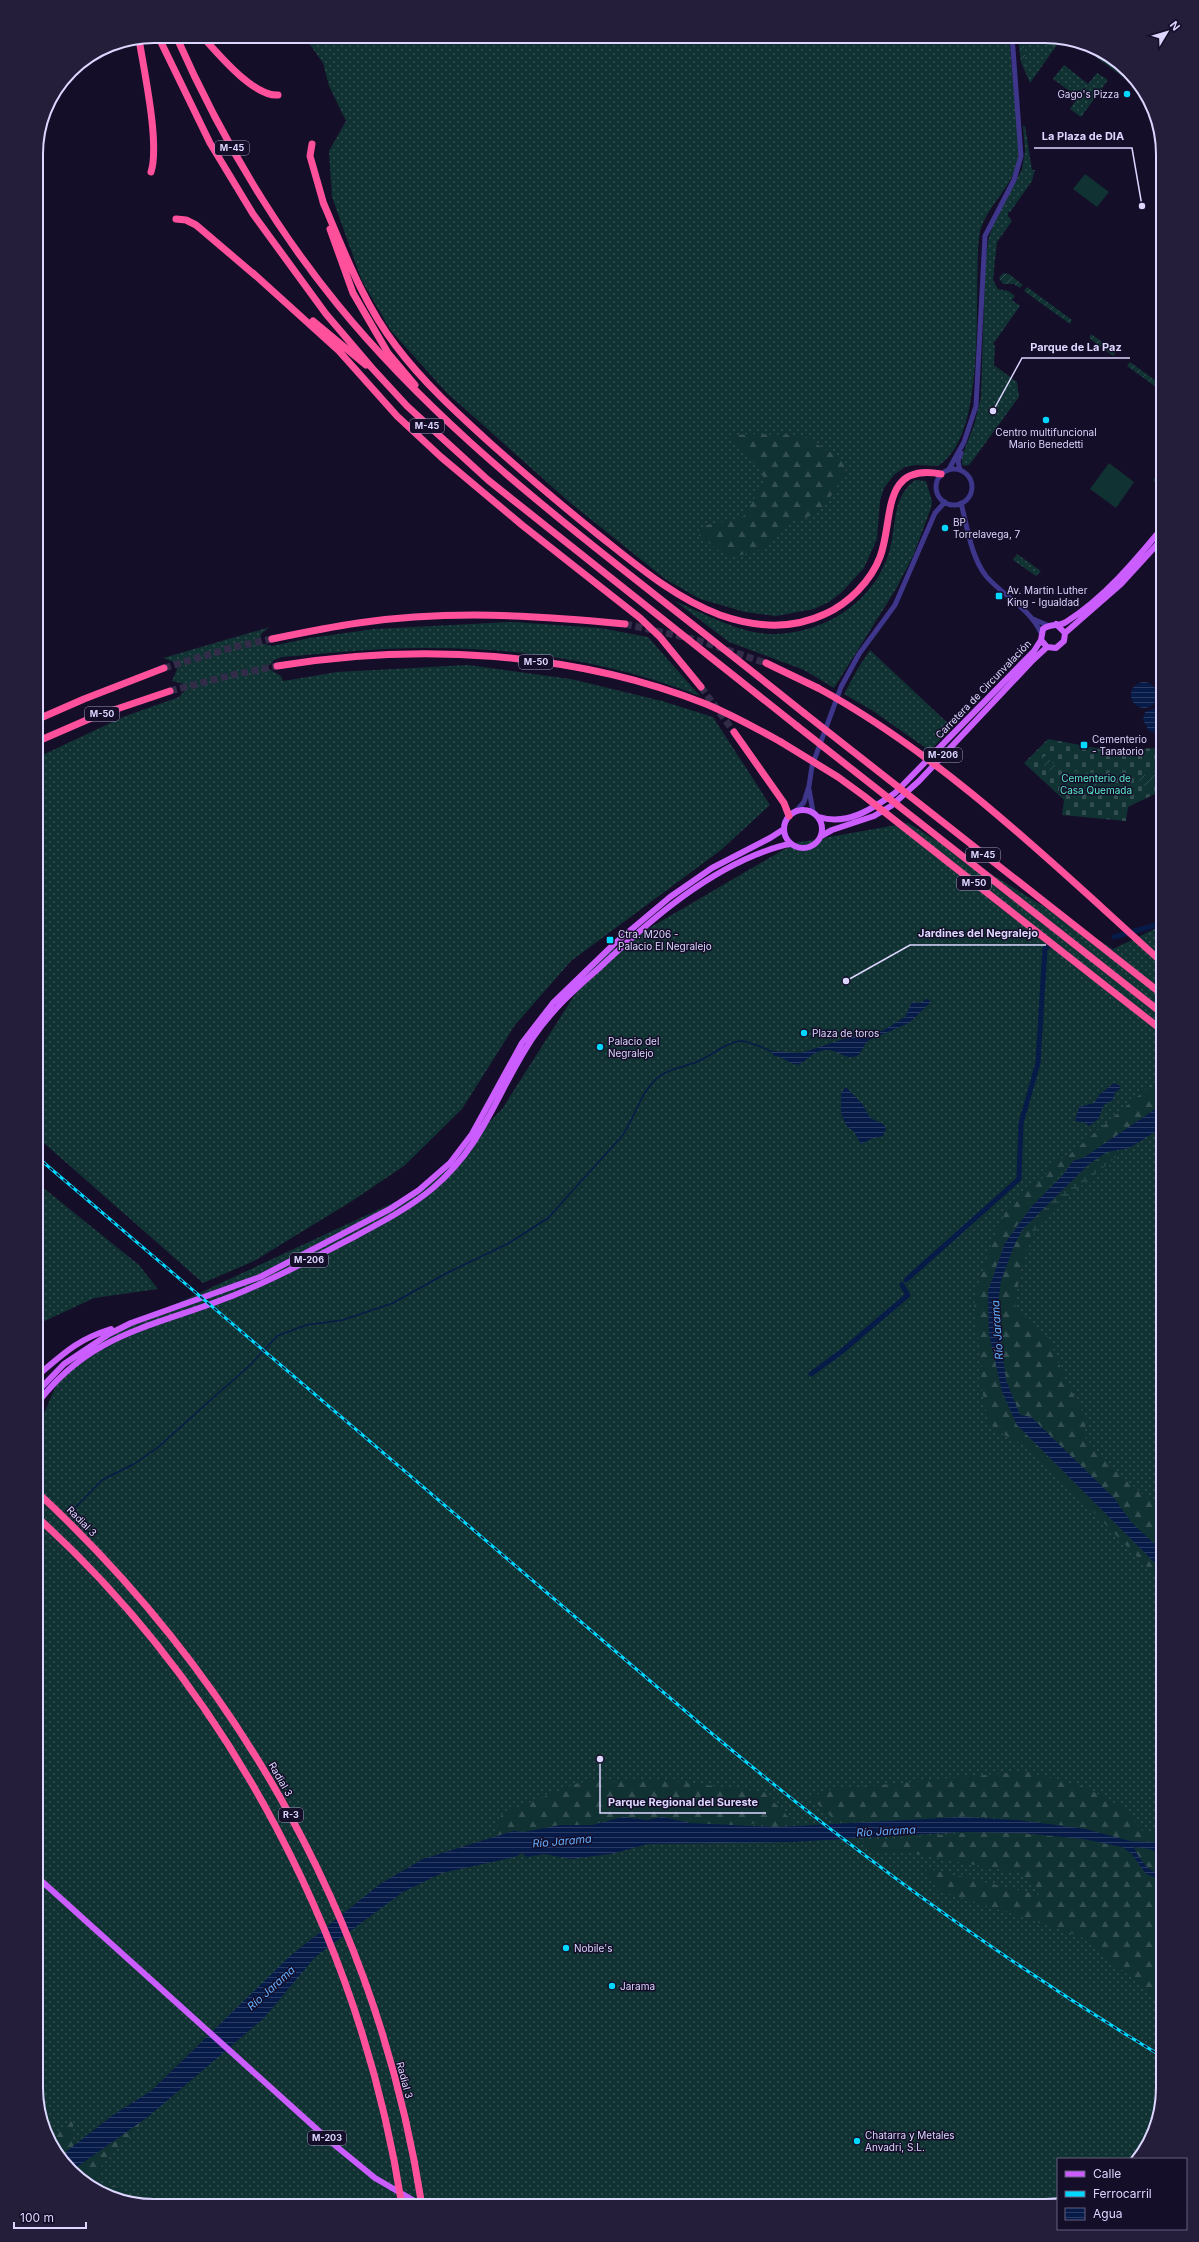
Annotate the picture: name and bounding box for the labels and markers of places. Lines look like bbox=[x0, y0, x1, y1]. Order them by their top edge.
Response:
place label: Gago's Pizza bbox=[1057, 88, 1119, 100]
marker: Gago's Pizza bbox=[1122, 89, 1132, 99]
callout: La Plaza de DIA bbox=[1034, 125, 1132, 148]
callout: Parque de La Paz bbox=[1022, 335, 1130, 358]
marker: Centro multifuncional Mario Benedetti bbox=[1041, 415, 1051, 425]
place label: Centro multifuncional Mario Benedetti bbox=[995, 426, 1097, 450]
place label: BP Torrelavega, 7 bbox=[953, 516, 1021, 540]
marker: BP Torrelavega, 7 bbox=[940, 523, 950, 533]
place label: Av. Martin Luther King - Igualdad bbox=[1007, 584, 1088, 608]
marker: Av. Martin Luther King - Igualdad bbox=[994, 591, 1004, 601]
place label: Cementerio - Tanatorio bbox=[1092, 733, 1147, 757]
marker: Cementerio - Tanatorio bbox=[1079, 740, 1089, 750]
callout: Jardines del Negralejo bbox=[910, 922, 1046, 945]
place label: Ctra. M206 - Palacio El Negralejo bbox=[618, 928, 712, 952]
marker: Ctra. M206 - Palacio El Negralejo bbox=[605, 935, 615, 945]
place label: Plaza de toros bbox=[812, 1027, 879, 1039]
marker: Plaza de toros bbox=[799, 1028, 809, 1038]
place label: Palacio del Negralejo bbox=[608, 1035, 659, 1059]
marker: Palacio del Negralejo bbox=[595, 1042, 605, 1052]
callout: Parque Regional del Sureste bbox=[600, 1790, 766, 1813]
place label: Nobile's bbox=[574, 1942, 612, 1954]
marker: Nobile's bbox=[561, 1943, 571, 1953]
place label: Jarama bbox=[620, 1980, 655, 1992]
marker: Jarama bbox=[607, 1981, 617, 1991]
place label: Chatarra y Metales Anvadri, S.L. bbox=[865, 2129, 955, 2153]
marker: Chatarra y Metales Anvadri, S.L. bbox=[852, 2136, 862, 2146]

